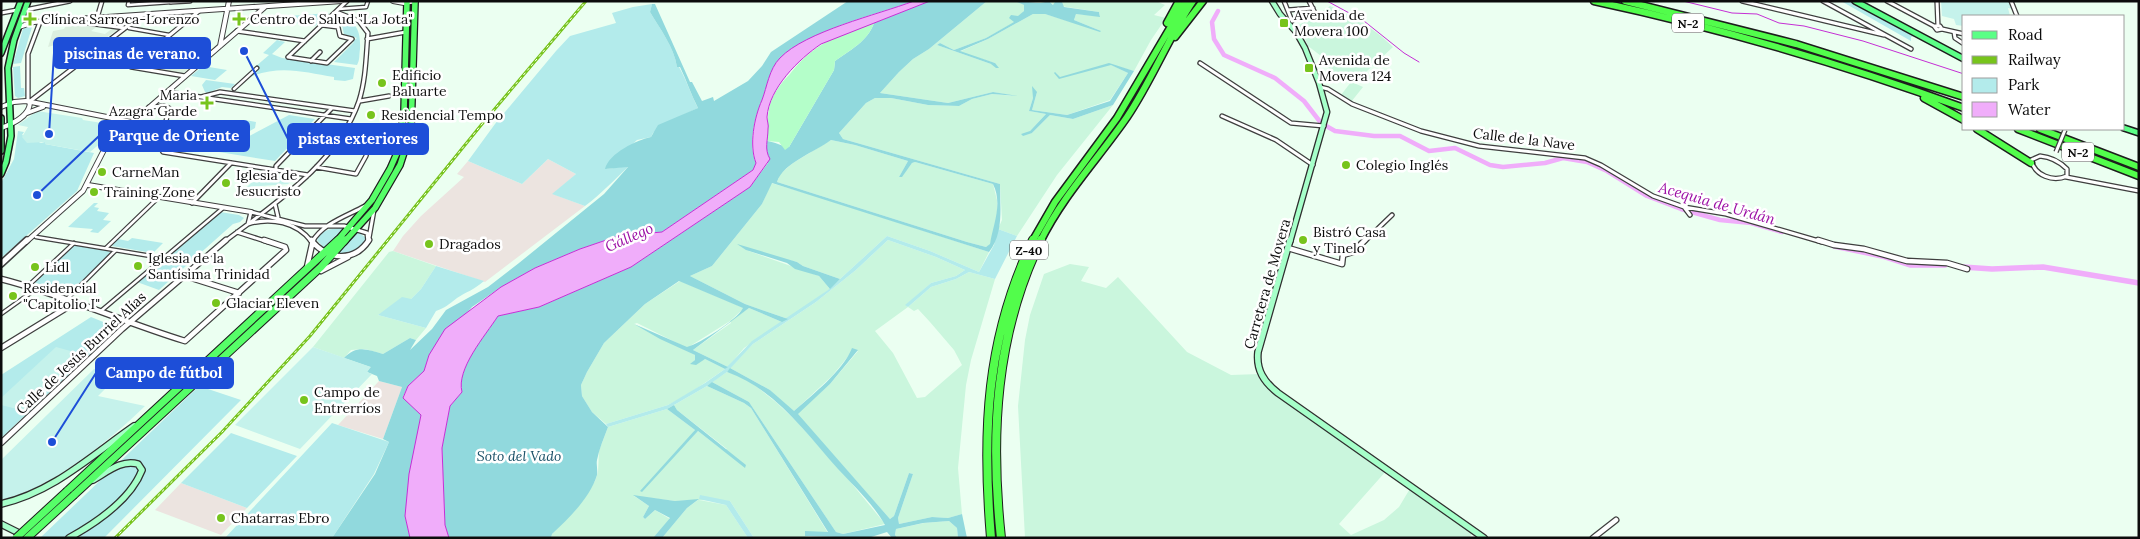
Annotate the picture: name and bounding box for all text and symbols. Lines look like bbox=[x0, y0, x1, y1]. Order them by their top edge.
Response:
place label: Avenida de Movera 100 bbox=[1293, 6, 1369, 40]
place label: Clínica Sarroca-Lorenzo bbox=[41, 10, 200, 28]
place label: Centro de Salud "La Jota" bbox=[250, 10, 413, 28]
marker: Clínica Sarroca-Lorenzo bbox=[23, 12, 37, 26]
marker: Centro de Salud "La Jota" bbox=[232, 12, 246, 26]
road number: N-2 bbox=[1672, 13, 1704, 32]
legend bbox=[1962, 15, 2125, 130]
marker: Avenida de Movera 100 bbox=[1278, 17, 1290, 29]
text: Road bbox=[2008, 25, 2043, 44]
callout: piscinas de verano. bbox=[54, 38, 210, 68]
text: piscinas de verano. bbox=[64, 44, 200, 63]
text: Railway bbox=[2008, 50, 2061, 69]
place label: Avenida de Movera 124 bbox=[1318, 51, 1392, 85]
marker: Avenida de Movera 124 bbox=[1303, 62, 1315, 74]
place label: Edificio Baluarte bbox=[392, 66, 447, 100]
text: Park bbox=[2008, 75, 2039, 94]
marker: Edificio Baluarte bbox=[376, 77, 388, 89]
place label: Maria Azagra Garde bbox=[108, 86, 197, 120]
marker: Maria Azagra Garde bbox=[201, 97, 213, 109]
text: Water bbox=[2008, 100, 2051, 119]
place label: Residencial Tempo bbox=[381, 106, 503, 124]
marker: Residencial Tempo bbox=[365, 109, 377, 121]
callout: Parque de Oriente bbox=[99, 121, 249, 151]
callout: pistas exteriores bbox=[288, 124, 428, 154]
street label: Calle de la Nave bbox=[1472, 124, 1576, 154]
text: Parque de Oriente bbox=[109, 126, 239, 145]
text: pistas exteriores bbox=[298, 129, 418, 148]
road number: N-2 bbox=[2062, 142, 2094, 162]
place label: Colegio Inglés bbox=[1356, 156, 1448, 174]
marker: Colegio Inglés bbox=[1340, 159, 1352, 171]
place label: CarneMan bbox=[112, 163, 180, 181]
marker: CarneMan bbox=[96, 166, 108, 178]
place label: Iglesia de Jesucristo bbox=[235, 166, 301, 200]
marker: Iglesia de Jesucristo bbox=[220, 177, 232, 189]
water label: Acequia de Urdán bbox=[1656, 177, 1778, 229]
place label: Training Zone bbox=[104, 183, 195, 201]
marker: Training Zone bbox=[88, 186, 100, 198]
street label: Carretera de Movera bbox=[1240, 217, 1294, 351]
water label: Gállego bbox=[602, 218, 656, 256]
place label: Bistró Casa y Tinelo bbox=[1313, 223, 1386, 257]
marker: Bistró Casa y Tinelo bbox=[1297, 234, 1309, 246]
place label: Dragados bbox=[439, 235, 501, 253]
marker: Dragados bbox=[423, 238, 435, 250]
road number: Z-40 bbox=[1010, 240, 1048, 260]
place label: Iglesia de la Santísima Trinidad bbox=[148, 249, 270, 283]
place label: Lidl bbox=[45, 258, 69, 276]
marker: Iglesia de la Santísima Trinidad bbox=[132, 260, 144, 272]
marker: Lidl bbox=[29, 261, 41, 273]
place label: Residencial "Capitolio I" bbox=[23, 279, 100, 313]
street label: Calle de Jesús Burriel Alías bbox=[12, 288, 150, 418]
marker: Residencial "Capitolio I" bbox=[7, 290, 19, 302]
place label: Glaciar Eleven bbox=[226, 294, 320, 312]
marker: Glaciar Eleven bbox=[210, 297, 222, 309]
callout: Campo de fútbol bbox=[96, 358, 233, 388]
text: Campo de fútbol bbox=[106, 363, 223, 382]
place label: Campo de Entrerríos bbox=[314, 383, 381, 417]
marker: Campo de Entrerríos bbox=[298, 394, 310, 406]
park label: Soto del Vado bbox=[477, 447, 561, 465]
place label: Chatarras Ebro bbox=[231, 509, 329, 527]
marker: Chatarras Ebro bbox=[215, 512, 227, 524]

